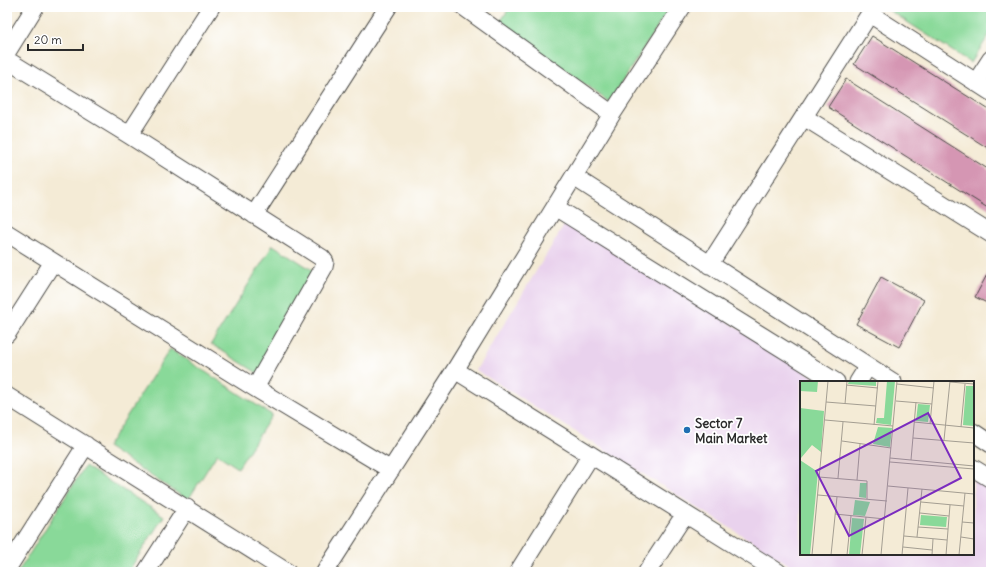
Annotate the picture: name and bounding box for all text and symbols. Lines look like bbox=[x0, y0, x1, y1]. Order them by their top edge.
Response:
scale bar bbox=[28, 26, 83, 52]
text: 20 m bbox=[34, 32, 62, 47]
inset map bbox=[800, 381, 974, 555]
place label: Sector 7 Main Market bbox=[695, 415, 768, 447]
marker: Sector 7 Main Market bbox=[682, 425, 692, 435]

